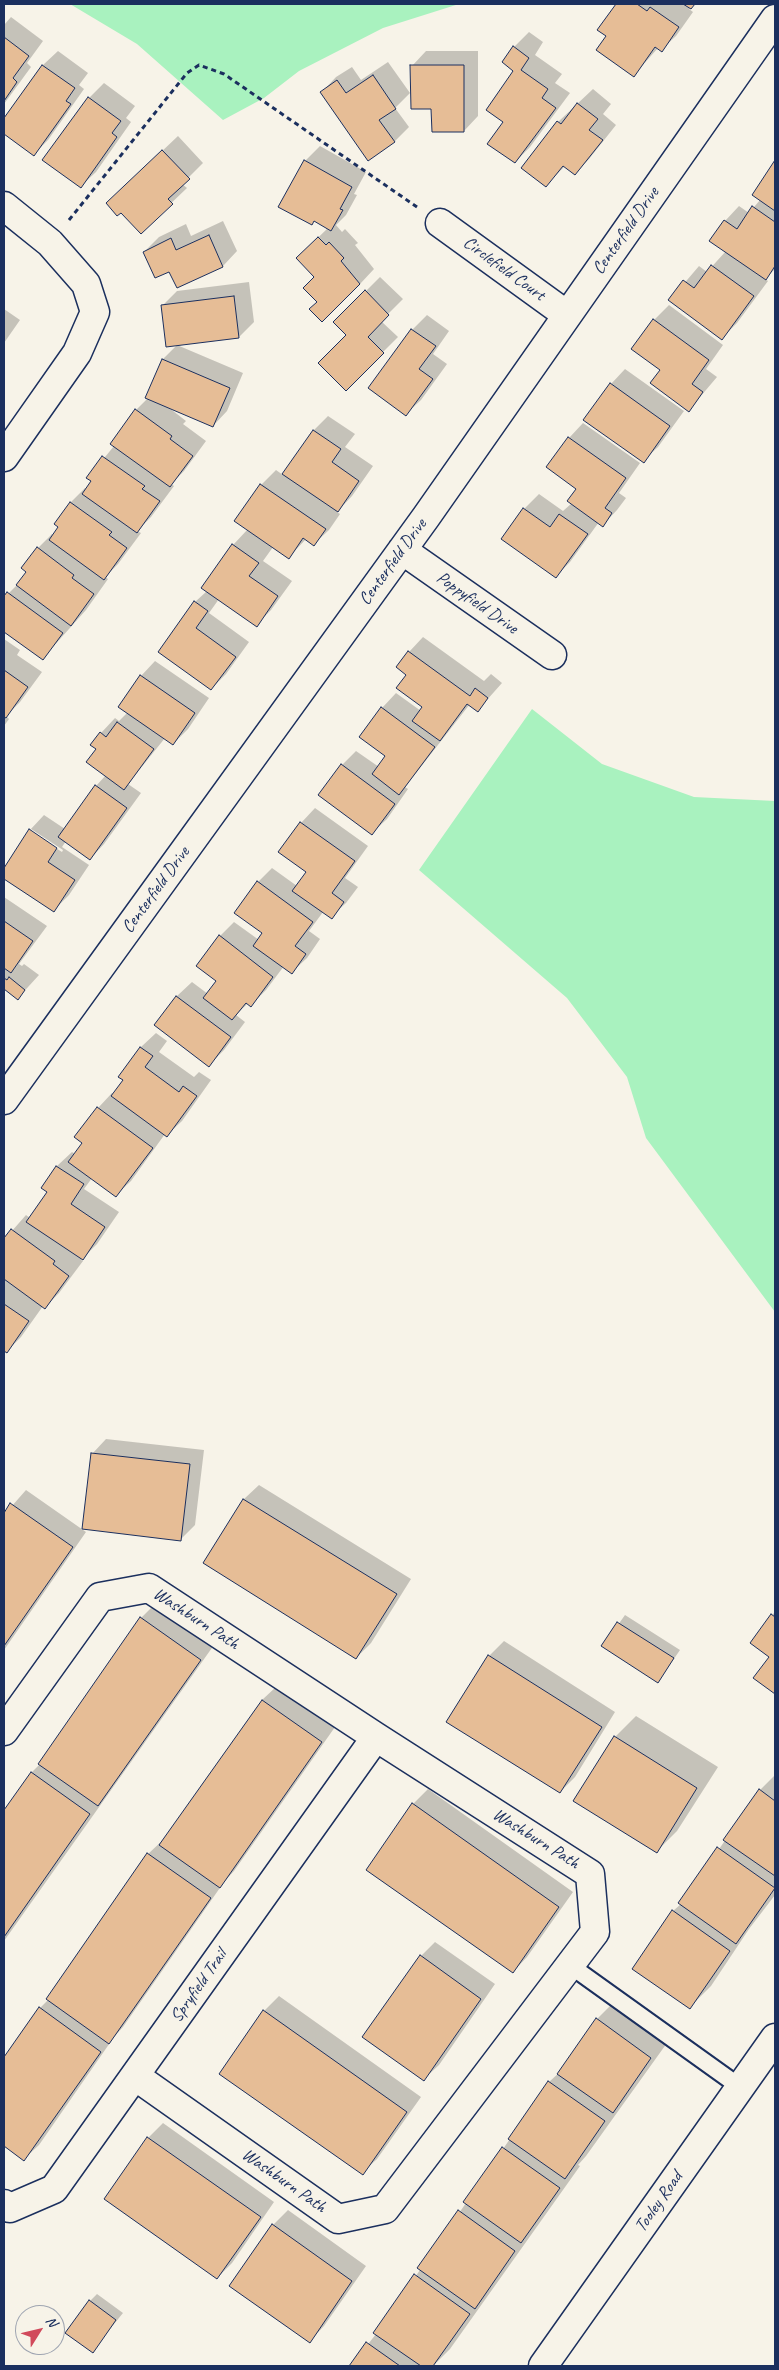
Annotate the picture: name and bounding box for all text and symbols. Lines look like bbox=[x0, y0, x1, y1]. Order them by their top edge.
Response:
street label: Centerfield Drive bbox=[588, 183, 664, 279]
street label: Circlefield Court bbox=[459, 232, 549, 306]
street label: Centerfield Drive bbox=[354, 515, 432, 609]
street label: Poppyfield Drive bbox=[432, 567, 522, 639]
street label: Centerfield Drive bbox=[117, 843, 195, 937]
street label: Washburn Path bbox=[149, 1583, 243, 1655]
street label: Washburn Path bbox=[489, 1804, 583, 1874]
street label: Spryfield Trail bbox=[166, 1945, 232, 2027]
street label: Washburn Path bbox=[238, 2144, 330, 2218]
street label: Tooley Road bbox=[630, 2168, 688, 2236]
north arrow bbox=[15, 2305, 65, 2355]
text: N bbox=[42, 2313, 61, 2330]

